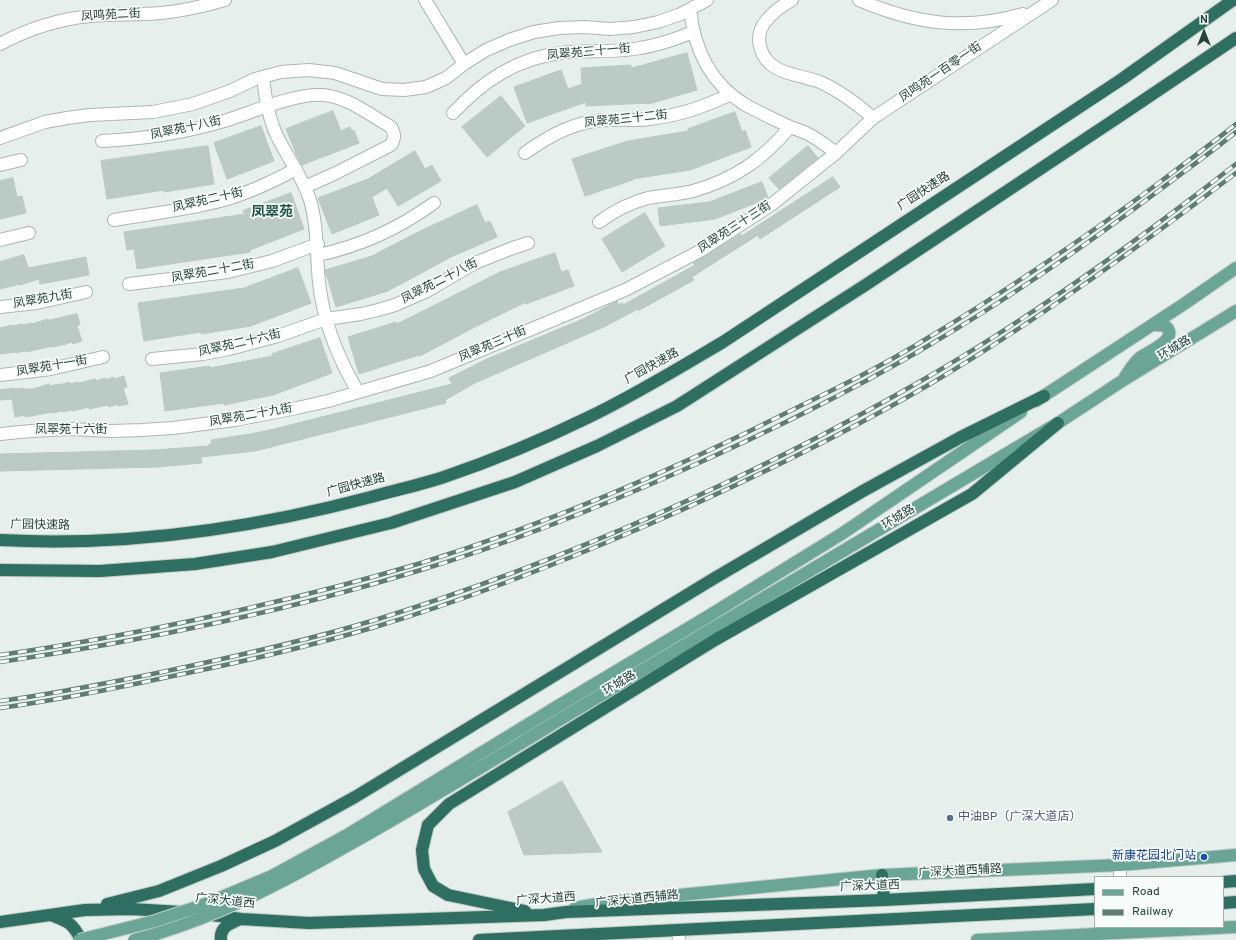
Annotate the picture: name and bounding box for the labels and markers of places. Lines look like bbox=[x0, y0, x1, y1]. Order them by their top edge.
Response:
place label: 中油BP（广深大道店） bbox=[958, 811, 1081, 825]
marker: 中油BP（广深大道店） bbox=[945, 813, 955, 823]
place label: 新康花园北门站 bbox=[1112, 850, 1196, 864]
marker: 新康花园北门站 bbox=[1199, 852, 1209, 862]

